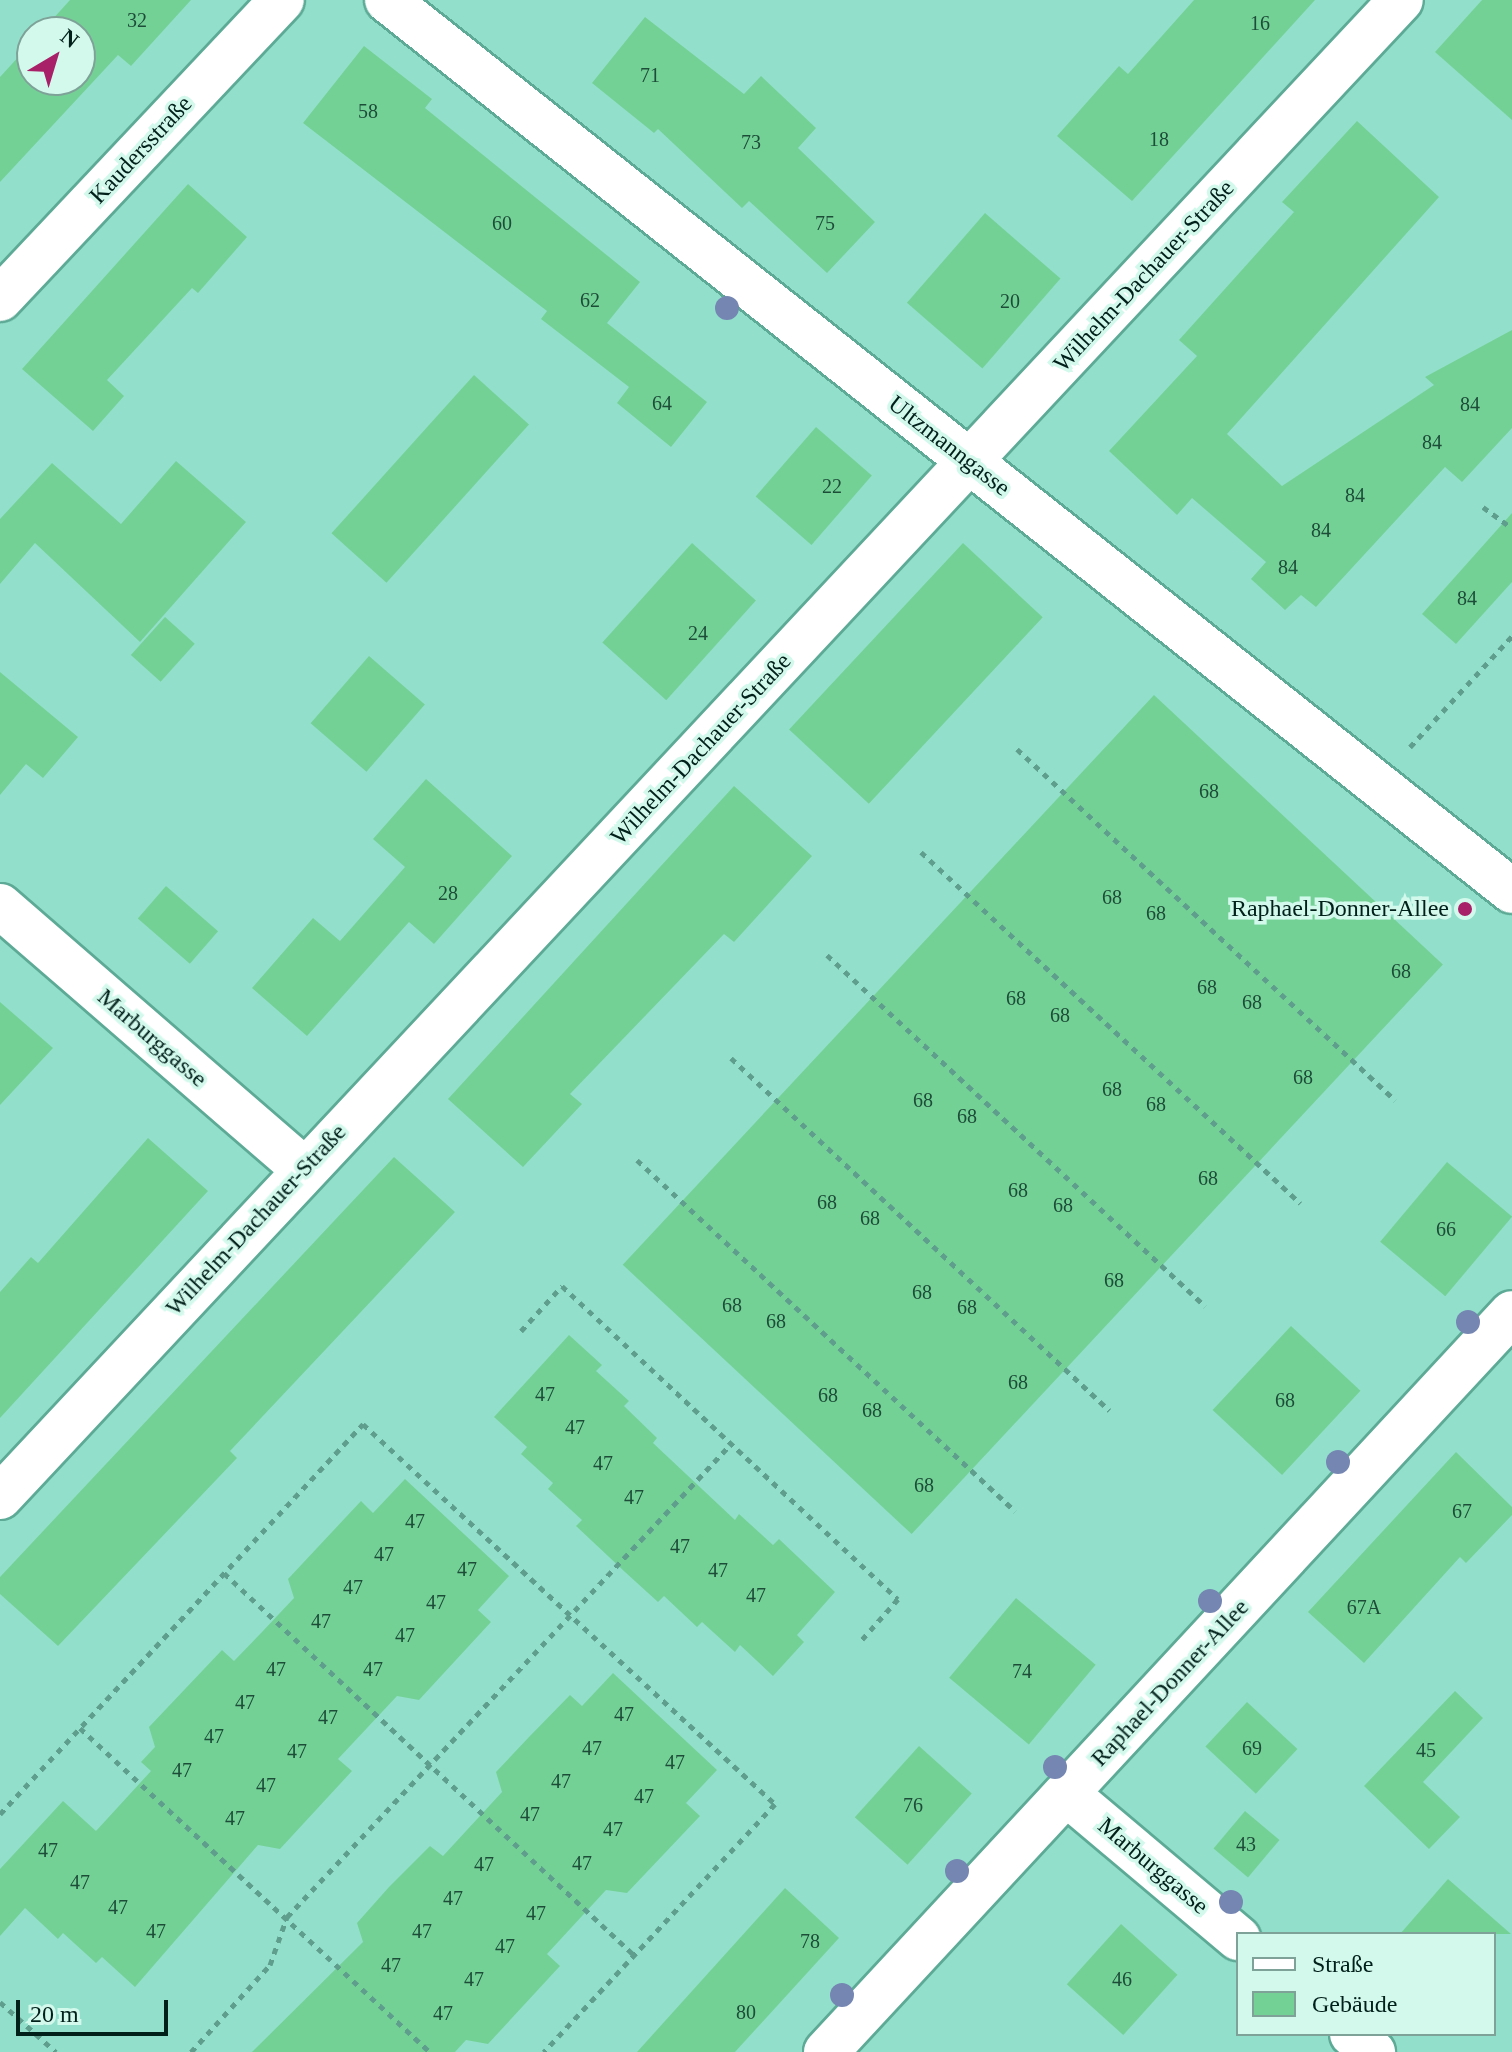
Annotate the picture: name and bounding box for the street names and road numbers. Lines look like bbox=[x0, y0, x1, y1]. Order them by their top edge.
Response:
street label: Kaudersstraße bbox=[84, 90, 198, 210]
street label: Wilhelm-Dachauer-Straße bbox=[1048, 174, 1240, 378]
street label: Ultzmanngasse bbox=[882, 390, 1016, 502]
street label: Wilhelm-Dachauer-Straße bbox=[605, 647, 797, 851]
street label: Marburggasse bbox=[91, 983, 213, 1093]
street label: Wilhelm-Dachauer-Straße bbox=[160, 1118, 352, 1322]
street label: Raphael-Donner-Allee bbox=[1085, 1593, 1255, 1773]
street label: Marburggasse bbox=[1092, 1811, 1214, 1921]

